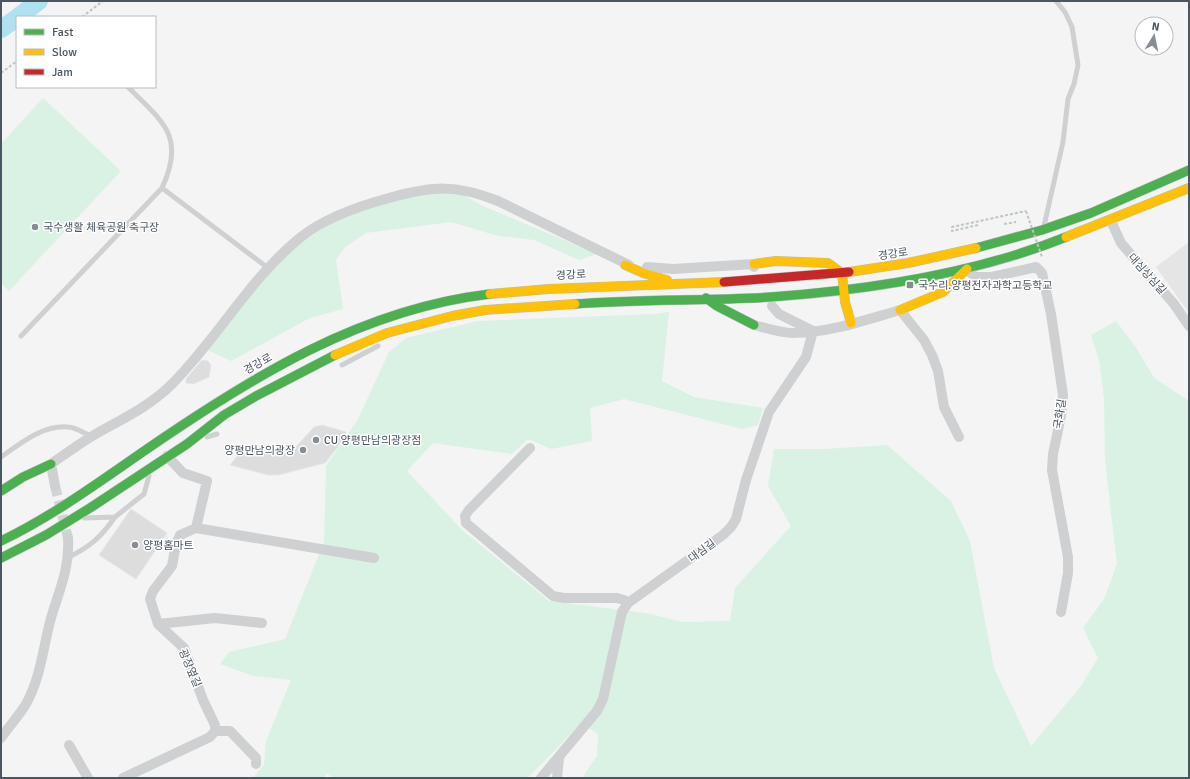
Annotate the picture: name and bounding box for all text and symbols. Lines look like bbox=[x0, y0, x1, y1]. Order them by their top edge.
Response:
legend bbox=[16, 16, 156, 88]
north arrow bbox=[1134, 16, 1174, 56]
text: N bbox=[1151, 20, 1161, 34]
text: Fast bbox=[52, 25, 73, 40]
text: Slow bbox=[52, 45, 77, 60]
text: Jam bbox=[52, 65, 73, 80]
place label: 국수생활 체육공원 축구장 bbox=[43, 221, 159, 234]
marker: 국수생활 체육공원 축구장 bbox=[30, 222, 40, 232]
street label: 경강로 bbox=[877, 245, 909, 263]
street label: 대심상심길 bbox=[1125, 251, 1169, 297]
street label: 경강로 bbox=[555, 268, 587, 282]
place label: 국수리.양평전자과학고등학교 bbox=[918, 279, 1052, 292]
marker: 국수리.양평전자과학고등학교 bbox=[905, 280, 915, 290]
street label: 경강로 bbox=[242, 351, 274, 377]
street label: 국화길 bbox=[1051, 398, 1069, 430]
place label: CU 양평만남의광장점 bbox=[324, 434, 421, 447]
marker: CU 양평만남의광장점 bbox=[311, 435, 321, 445]
place label: 양평만남의광장 bbox=[224, 444, 295, 457]
marker: 양평만남의광장 bbox=[298, 445, 308, 455]
street label: 대심길 bbox=[686, 537, 718, 565]
place label: 양평홈마트 bbox=[143, 539, 194, 552]
marker: 양평홈마트 bbox=[130, 540, 140, 550]
street label: 광장옆길 bbox=[176, 647, 204, 689]

